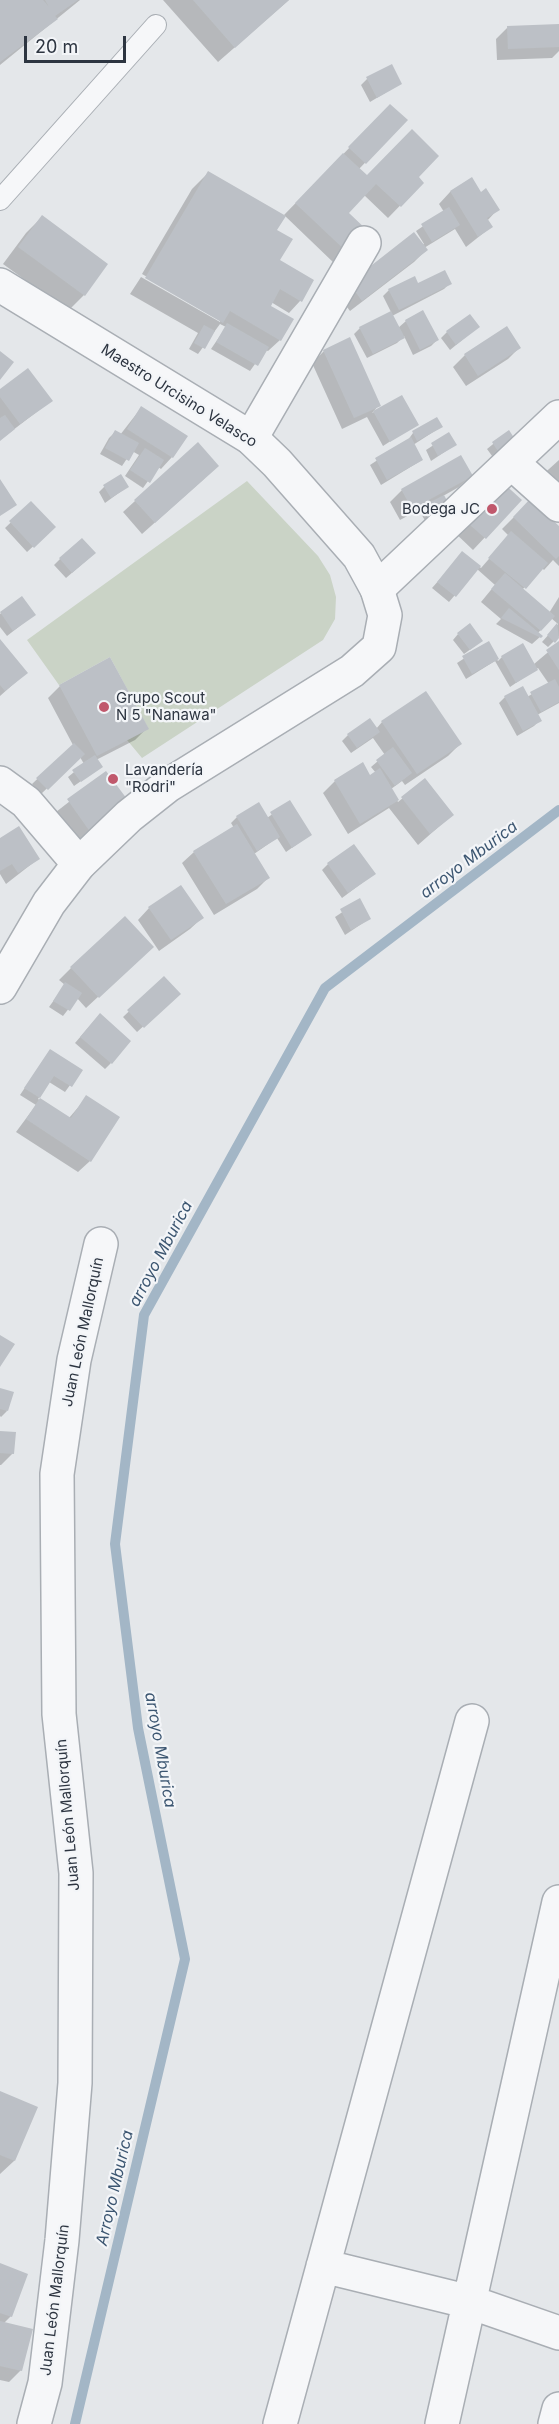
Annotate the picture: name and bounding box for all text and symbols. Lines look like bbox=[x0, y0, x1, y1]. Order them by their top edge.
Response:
scale bar bbox=[27, 24, 129, 62]
text: 20 m bbox=[35, 36, 78, 57]
street label: Maestro Urcisino Velasco bbox=[98, 341, 260, 451]
place label: Bodega JC bbox=[402, 500, 480, 518]
marker: Bodega JC bbox=[485, 502, 499, 516]
place label: Grupo Scout N 5 "Nanawa" bbox=[116, 689, 217, 724]
marker: Grupo Scout N 5 "Nanawa" bbox=[97, 700, 111, 714]
place label: Lavandería "Rodri" bbox=[125, 761, 203, 796]
marker: Lavandería "Rodri" bbox=[106, 772, 120, 786]
water label: arroyo Mburica bbox=[417, 817, 521, 903]
water label: arroyo Mburica bbox=[125, 1198, 197, 1310]
street label: Juan León Mallorquín bbox=[58, 1256, 108, 1408]
water label: arroyo Mburica bbox=[140, 1691, 180, 1809]
street label: Juan León Mallorquín bbox=[52, 1738, 84, 1892]
water label: Arroyo Mburica bbox=[92, 2128, 138, 2248]
street label: Juan León Mallorquín bbox=[37, 2223, 73, 2377]

